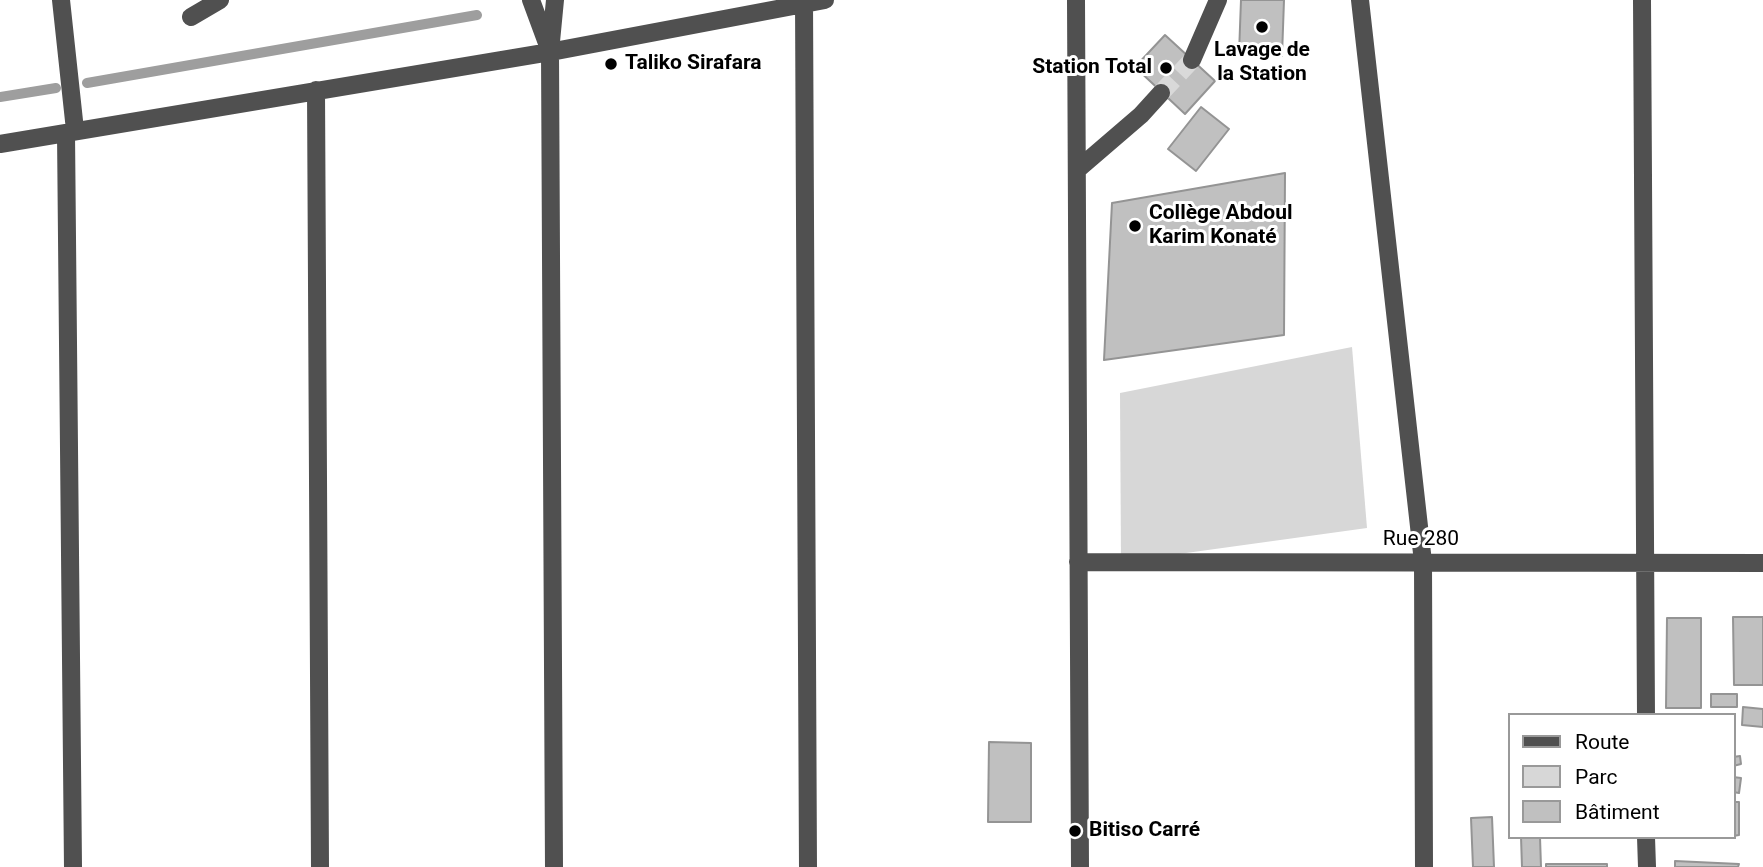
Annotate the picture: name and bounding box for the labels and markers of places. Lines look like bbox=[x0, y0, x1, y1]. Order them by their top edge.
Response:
marker: Lavage de la Station bbox=[1254, 19, 1270, 35]
place label: Lavage de la Station bbox=[1214, 38, 1310, 88]
place label: Taliko Sirafara bbox=[625, 51, 762, 77]
place label: Station Total bbox=[1032, 55, 1152, 81]
marker: Taliko Sirafara bbox=[603, 56, 619, 72]
marker: Station Total bbox=[1158, 60, 1174, 76]
place label: Collège Abdoul Karim Konaté bbox=[1149, 201, 1293, 251]
marker: Collège Abdoul Karim Konaté bbox=[1127, 218, 1143, 234]
place label: Bitiso Carré bbox=[1089, 818, 1200, 844]
marker: Bitiso Carré bbox=[1067, 823, 1083, 839]

